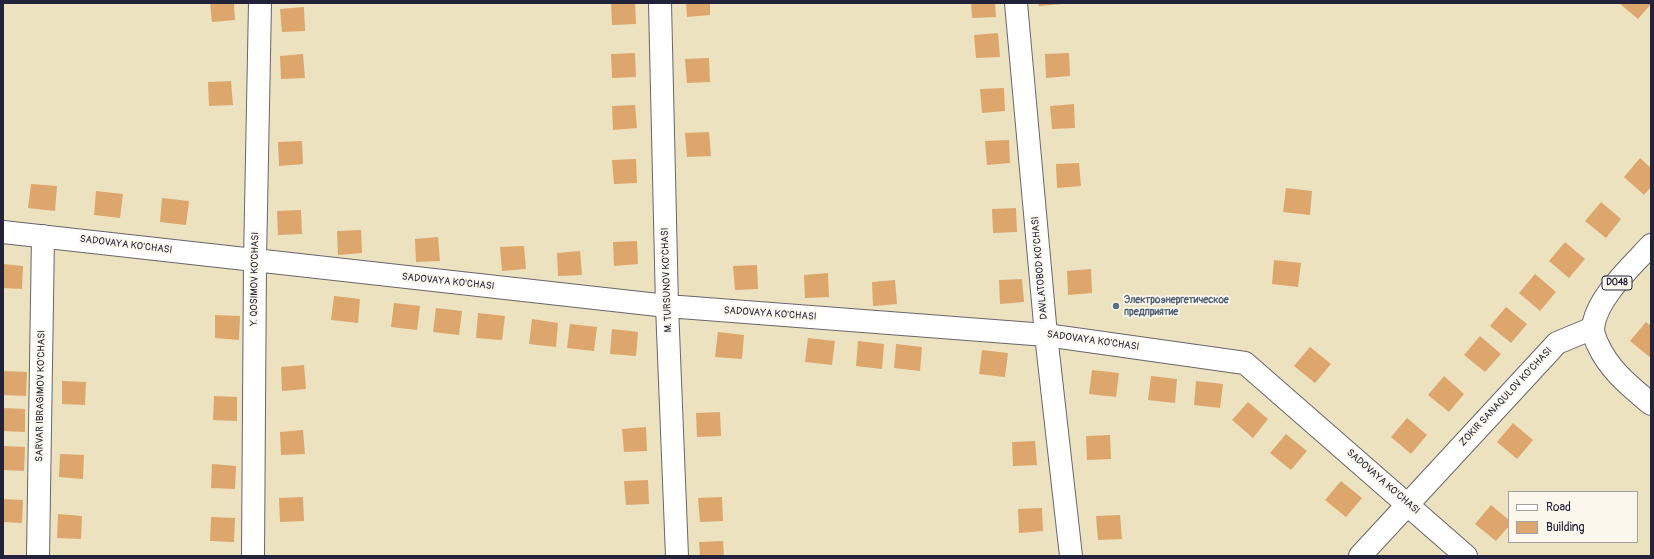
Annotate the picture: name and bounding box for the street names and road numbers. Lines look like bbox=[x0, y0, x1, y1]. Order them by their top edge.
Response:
street label: DAVLATOBOD KO’CHASI bbox=[1030, 216, 1050, 320]
street label: M. TURSUNOV KO'CHASI bbox=[659, 227, 675, 333]
street label: Y. QOSIMOV KO'CHASI bbox=[248, 232, 262, 326]
street label: SADOVAYA KO'CHASI bbox=[79, 233, 173, 257]
street label: SADOVAYA KO'CHASI bbox=[401, 271, 495, 293]
road number: D048 bbox=[1602, 276, 1632, 290]
street label: SADOVAYA KO'CHASI bbox=[723, 305, 817, 323]
street label: SADOVAYA KO'CHASI bbox=[1046, 329, 1140, 353]
street label: SARVAR IBRAGIMOV KO'CHASI bbox=[34, 330, 48, 462]
street label: ZOKIR SANAQULOV KO'CHASI bbox=[1457, 345, 1555, 449]
street label: SADOVAYA KO'CHASI bbox=[1344, 447, 1422, 517]

